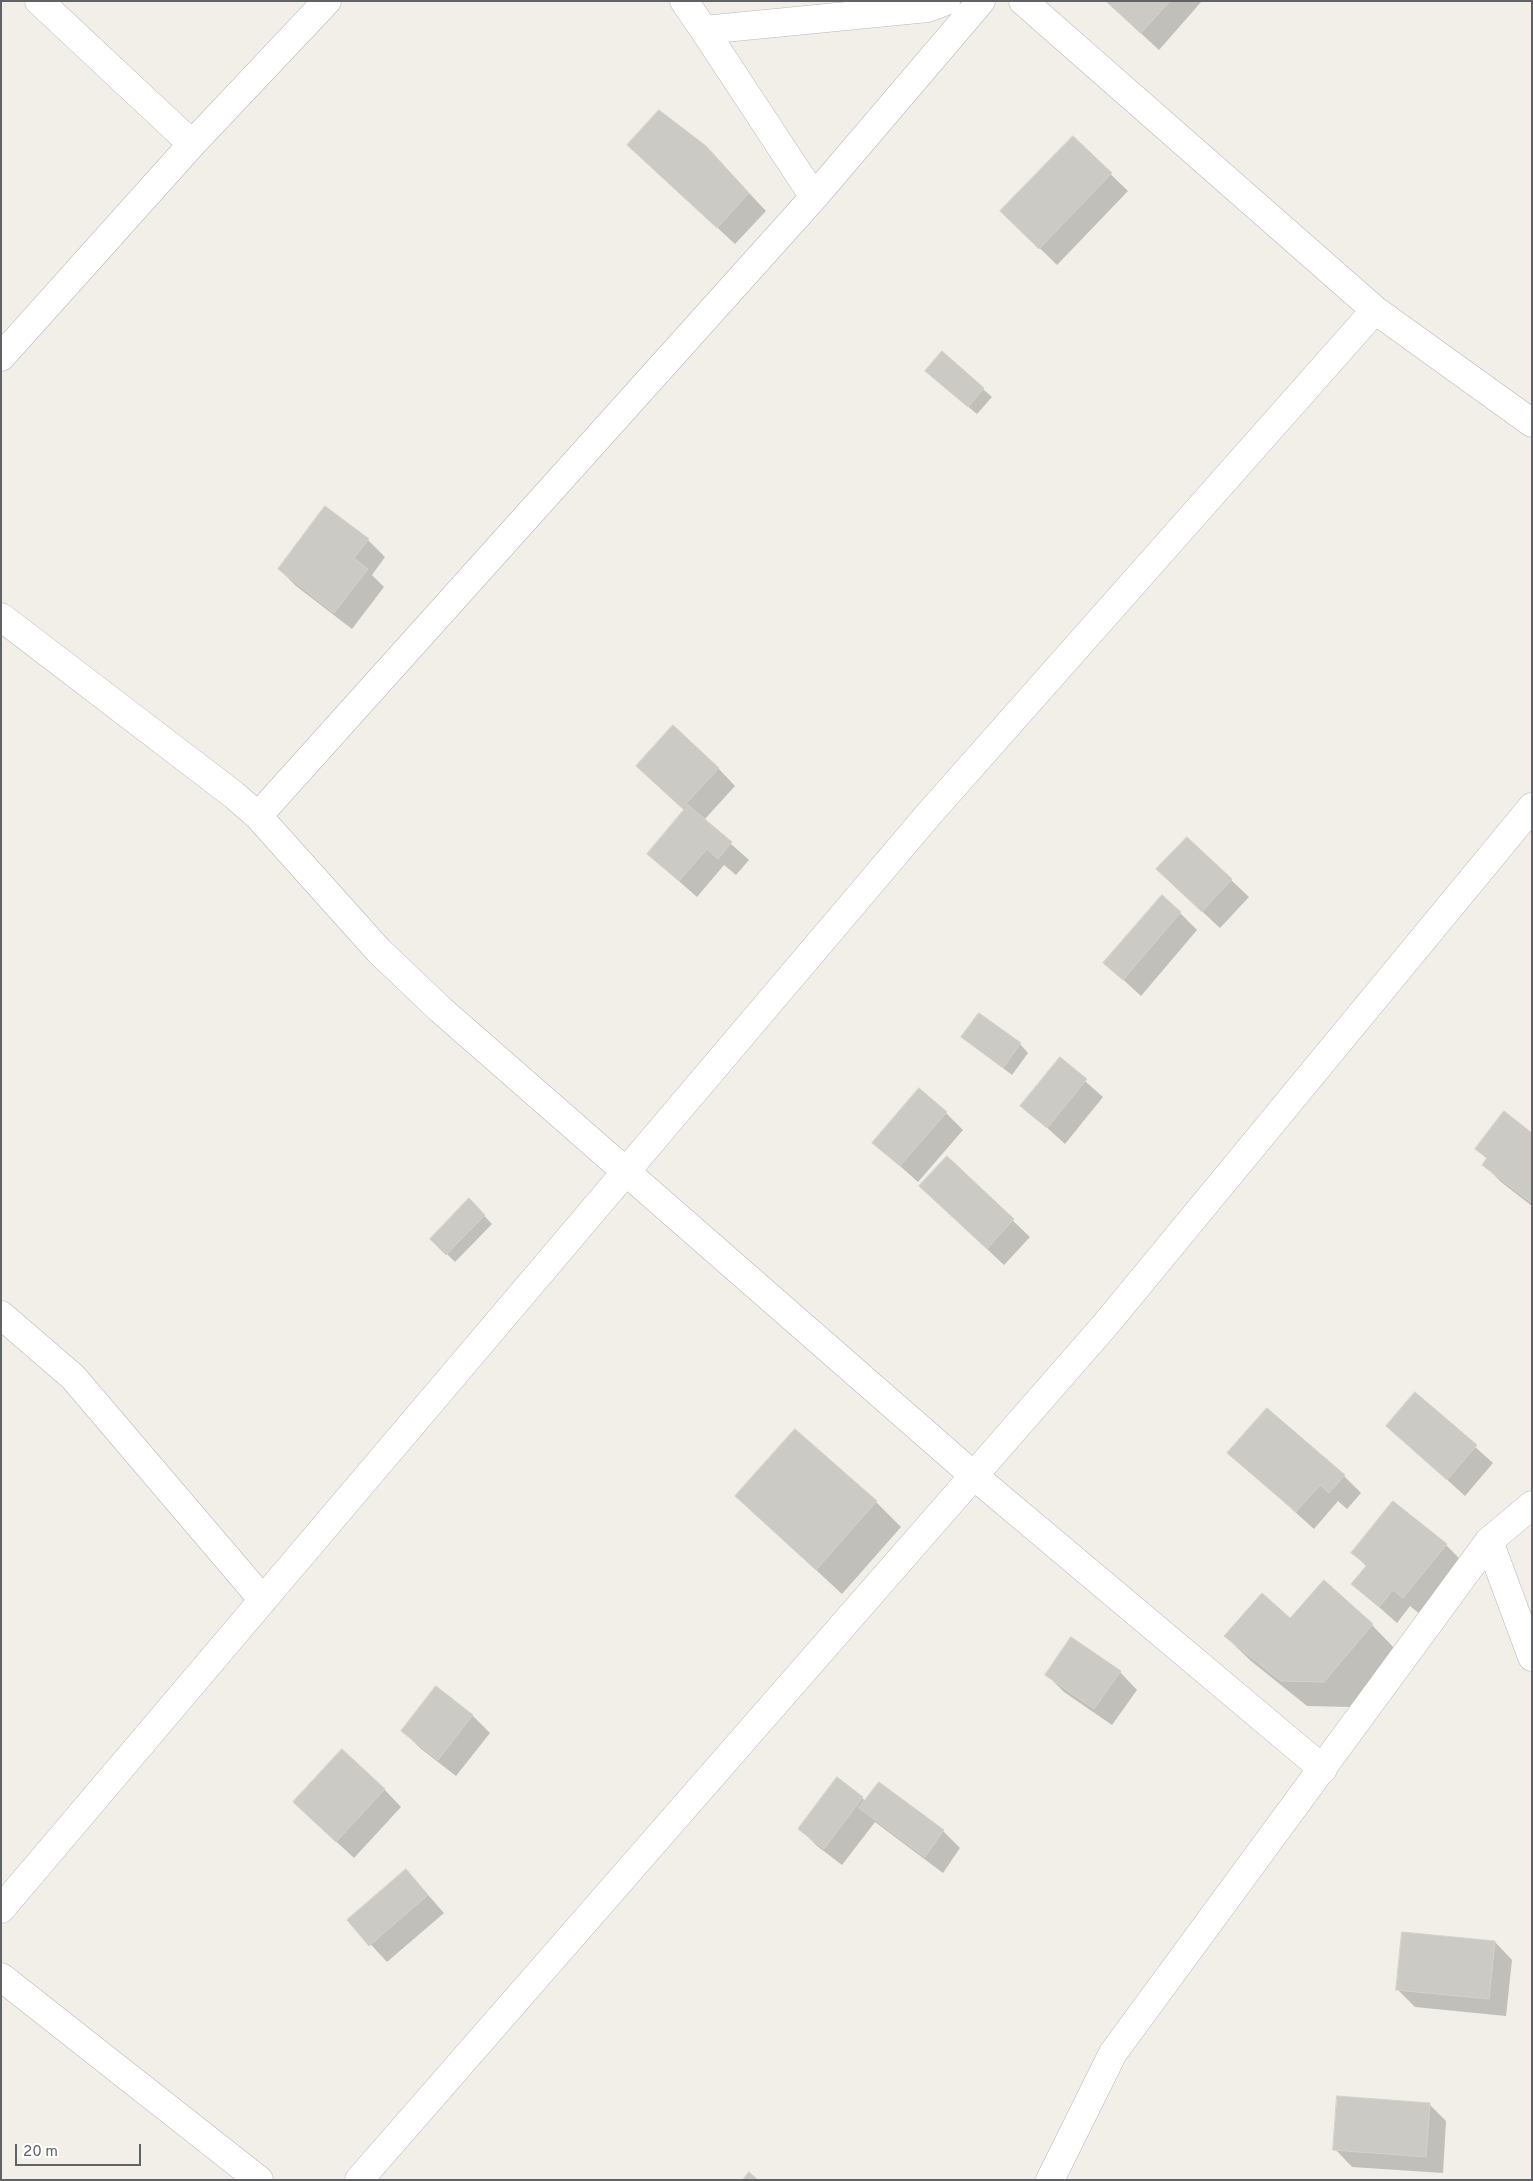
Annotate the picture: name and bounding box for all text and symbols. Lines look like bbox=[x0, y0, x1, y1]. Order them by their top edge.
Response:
scale bar bbox=[18, 2134, 144, 2166]
text: 20 m bbox=[23, 2143, 58, 2162]

